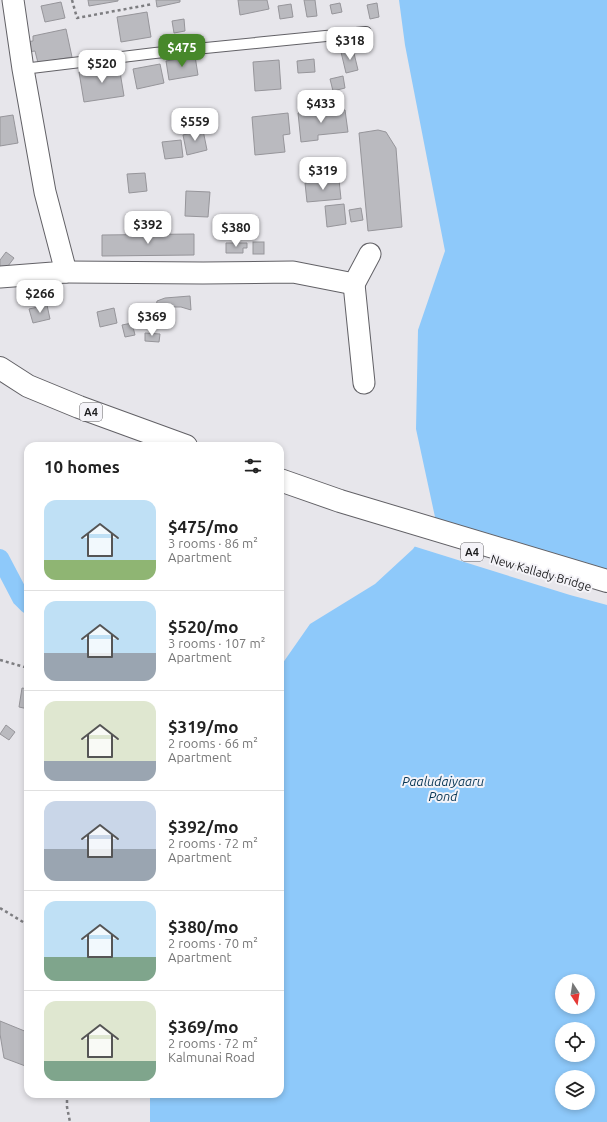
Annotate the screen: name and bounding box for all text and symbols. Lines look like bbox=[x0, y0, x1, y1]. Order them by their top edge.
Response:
pin: $318 bbox=[326, 27, 374, 61]
text: $318 bbox=[335, 33, 365, 47]
pin: $475 bbox=[158, 34, 206, 68]
text: $475 bbox=[167, 40, 197, 54]
pin: $520 bbox=[78, 50, 126, 84]
text: $520 bbox=[87, 56, 117, 70]
pin: $433 bbox=[297, 90, 345, 124]
text: $433 bbox=[306, 96, 336, 110]
pin: $559 bbox=[171, 108, 219, 142]
text: $559 bbox=[180, 114, 210, 128]
pin: $319 bbox=[299, 157, 347, 191]
text: $319 bbox=[308, 163, 338, 177]
pin: $392 bbox=[124, 211, 172, 245]
pin: $380 bbox=[212, 214, 260, 248]
text: $392 bbox=[133, 217, 163, 231]
text: $380 bbox=[221, 220, 251, 234]
pin: $266 bbox=[16, 280, 64, 314]
text: $266 bbox=[25, 286, 55, 300]
pin: $369 bbox=[128, 303, 176, 337]
text: $369 bbox=[137, 309, 167, 323]
road number: A4 bbox=[80, 403, 102, 421]
icon: filters bbox=[242, 455, 264, 477]
text: 10 homes bbox=[44, 457, 120, 476]
icon: home bbox=[76, 516, 124, 564]
text: $475/mo bbox=[168, 517, 238, 536]
text: 3 rooms · 86 m² bbox=[168, 536, 258, 550]
road number: A4 bbox=[461, 543, 483, 561]
text: Apartment bbox=[168, 550, 232, 564]
street label: New Kallady Bridge bbox=[489, 552, 593, 593]
icon: home bbox=[76, 617, 124, 665]
text: $520/mo bbox=[168, 617, 238, 636]
text: 3 rooms · 107 m² bbox=[168, 636, 265, 650]
text: Apartment bbox=[168, 650, 232, 664]
icon: home bbox=[76, 717, 124, 765]
text: $319/mo bbox=[168, 717, 238, 736]
text: 2 rooms · 66 m² bbox=[168, 736, 258, 750]
text: Apartment bbox=[168, 750, 232, 764]
water label: Paaludaiyaaru Pond bbox=[402, 774, 484, 803]
icon: home bbox=[76, 817, 124, 865]
text: $392/mo bbox=[168, 817, 238, 836]
text: 2 rooms · 72 m² bbox=[168, 836, 258, 850]
text: Apartment bbox=[168, 850, 232, 864]
icon: home bbox=[76, 917, 124, 965]
text: $380/mo bbox=[168, 917, 238, 936]
text: 2 rooms · 70 m² bbox=[168, 936, 258, 950]
text: Apartment bbox=[168, 950, 232, 964]
north arrow bbox=[555, 974, 595, 1014]
map controls bbox=[555, 974, 595, 1110]
icon: home bbox=[76, 1017, 124, 1065]
text: $369/mo bbox=[168, 1017, 238, 1036]
button: locate bbox=[555, 1022, 595, 1062]
text: 2 rooms · 72 m² bbox=[168, 1036, 258, 1050]
text: Kalmunai Road bbox=[168, 1050, 255, 1064]
button: layers bbox=[555, 1070, 595, 1110]

